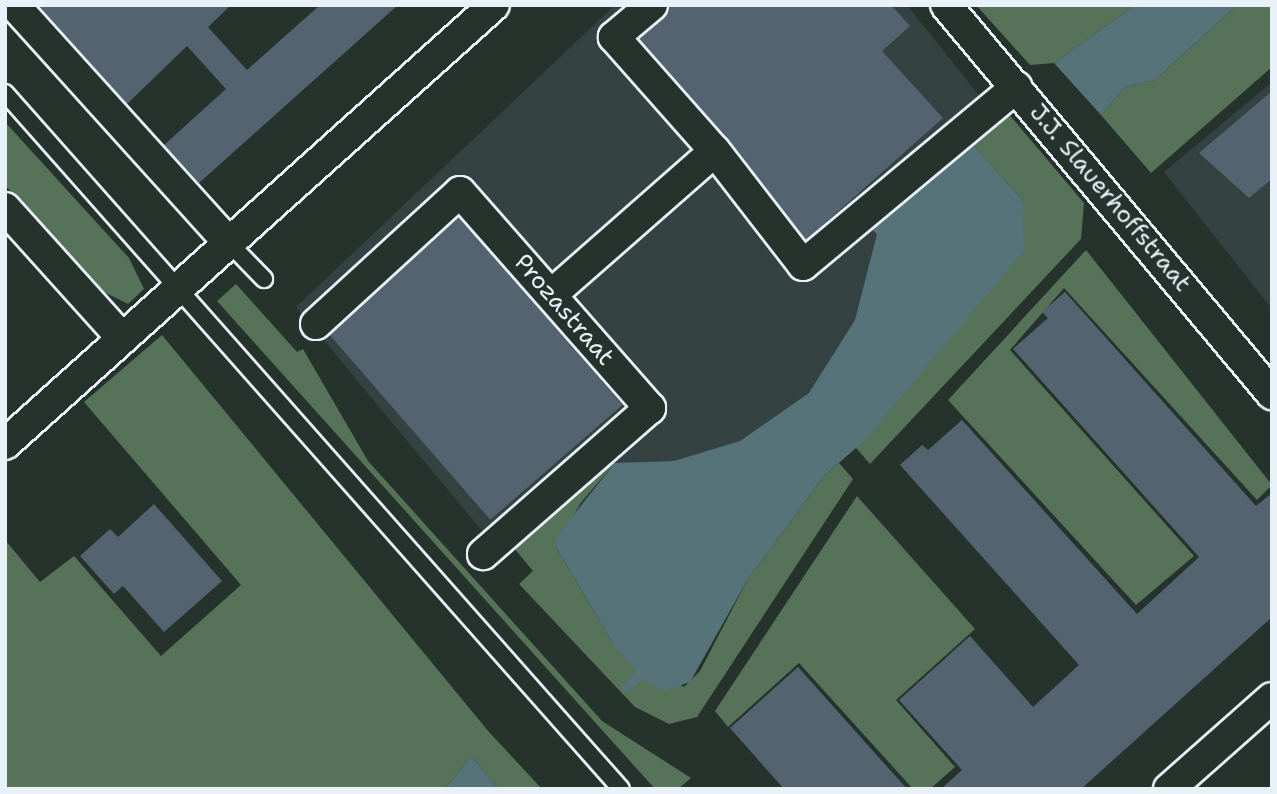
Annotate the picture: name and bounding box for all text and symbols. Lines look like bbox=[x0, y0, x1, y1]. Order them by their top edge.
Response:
street label: J.J. Slauerhoffstraat bbox=[1023, 98, 1197, 298]
street label: Prozastraat bbox=[508, 249, 620, 371]

